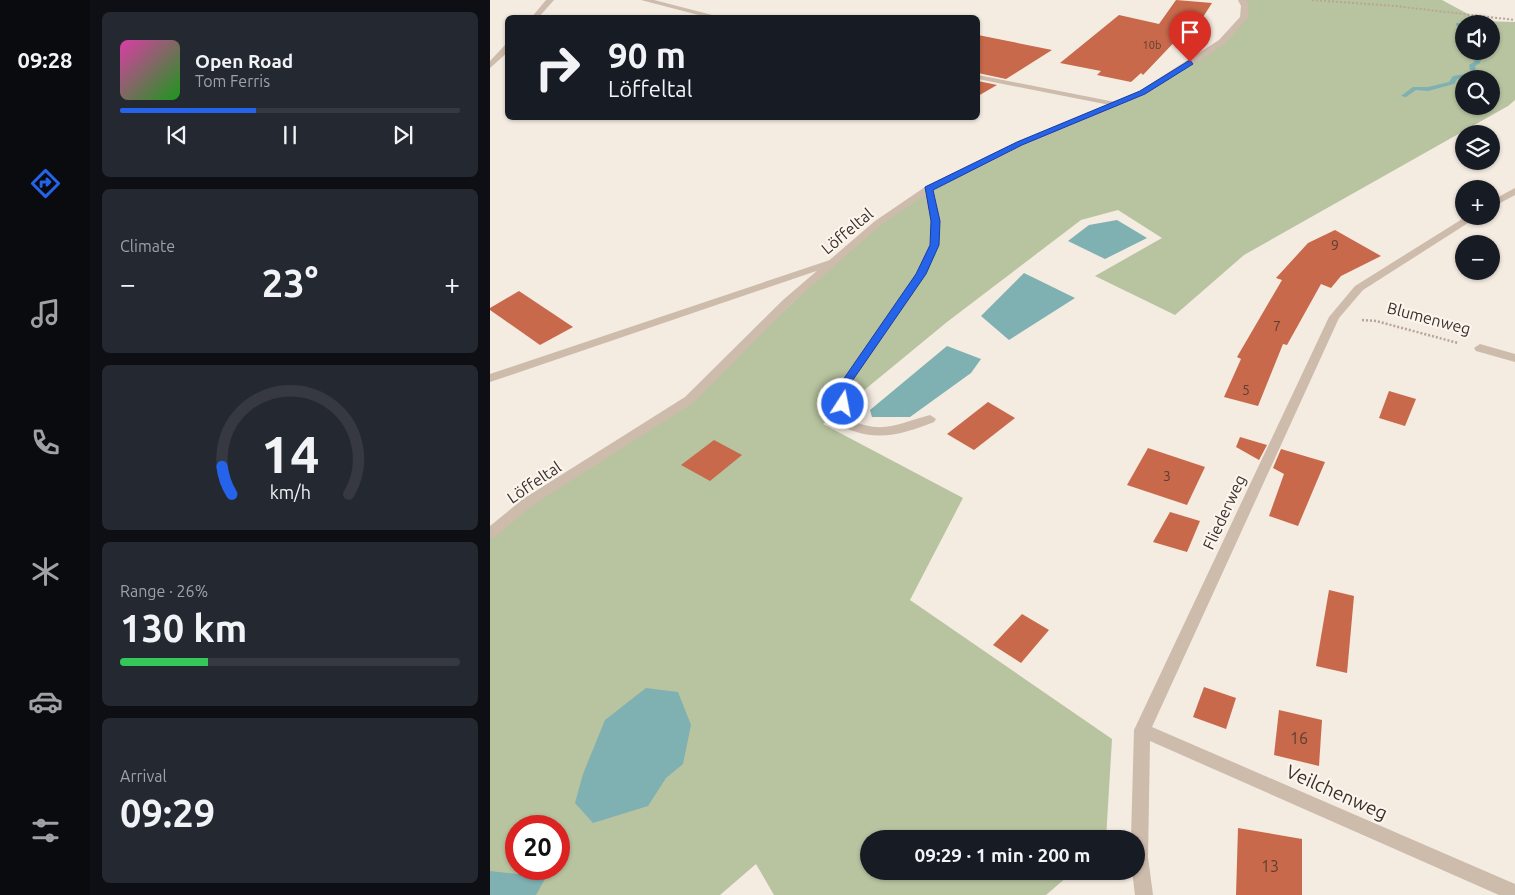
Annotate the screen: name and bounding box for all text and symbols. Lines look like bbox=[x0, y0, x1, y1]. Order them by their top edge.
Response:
pin bbox=[1169, 11, 1211, 62]
map controls bbox=[1455, 15, 1500, 280]
button: sound bbox=[1455, 15, 1500, 60]
icon: arrive bbox=[1176, 18, 1204, 46]
icon: right bbox=[525, 35, 590, 100]
text: 90 m bbox=[608, 35, 686, 75]
house number: 10b bbox=[1143, 39, 1161, 51]
text: 09:28 bbox=[17, 47, 73, 72]
text: Open Road bbox=[195, 50, 293, 72]
button: search bbox=[1455, 70, 1500, 115]
text: Tom Ferris bbox=[195, 72, 270, 90]
text: Löffeltal bbox=[608, 76, 692, 101]
icon: previous bbox=[163, 121, 191, 149]
icon: pause bbox=[276, 121, 304, 149]
icon: next bbox=[389, 121, 417, 149]
button: layers bbox=[1455, 125, 1500, 170]
icon: directions bbox=[28, 166, 63, 201]
button: + bbox=[1455, 180, 1500, 225]
street label: Löffeltal bbox=[818, 204, 876, 258]
button: − bbox=[1455, 235, 1500, 280]
text: Climate bbox=[120, 237, 175, 255]
house number: 9 bbox=[1331, 237, 1339, 253]
text: 23° bbox=[262, 262, 318, 304]
text: − bbox=[120, 268, 136, 299]
text: + bbox=[444, 268, 460, 299]
icon: music bbox=[28, 296, 63, 331]
street label: Blumenweg bbox=[1385, 298, 1473, 338]
house number: 7 bbox=[1273, 318, 1281, 334]
position arrow bbox=[816, 377, 868, 429]
house number: 5 bbox=[1242, 382, 1250, 398]
icon: phone bbox=[28, 425, 63, 460]
text: 14 bbox=[261, 425, 319, 483]
street label: Löffeltal bbox=[504, 457, 564, 507]
house number: 3 bbox=[1163, 468, 1171, 484]
street label: Fliederweg bbox=[1199, 472, 1249, 552]
text: km/h bbox=[269, 482, 311, 502]
icon: climate bbox=[28, 554, 63, 589]
text: Range · 26% bbox=[120, 582, 208, 600]
text: 130 km bbox=[120, 607, 247, 649]
icon: car bbox=[28, 684, 63, 719]
house number: 16 bbox=[1290, 729, 1308, 747]
street label: Veilchenweg bbox=[1283, 760, 1391, 824]
text: Arrival bbox=[120, 767, 167, 785]
text: 09:29 bbox=[120, 792, 215, 834]
icon: filters bbox=[28, 813, 63, 848]
speed limit sign: 20 bbox=[505, 815, 570, 880]
text: 09:29 · 1 min · 200 m bbox=[915, 844, 1090, 866]
house number: 13 bbox=[1261, 857, 1279, 875]

